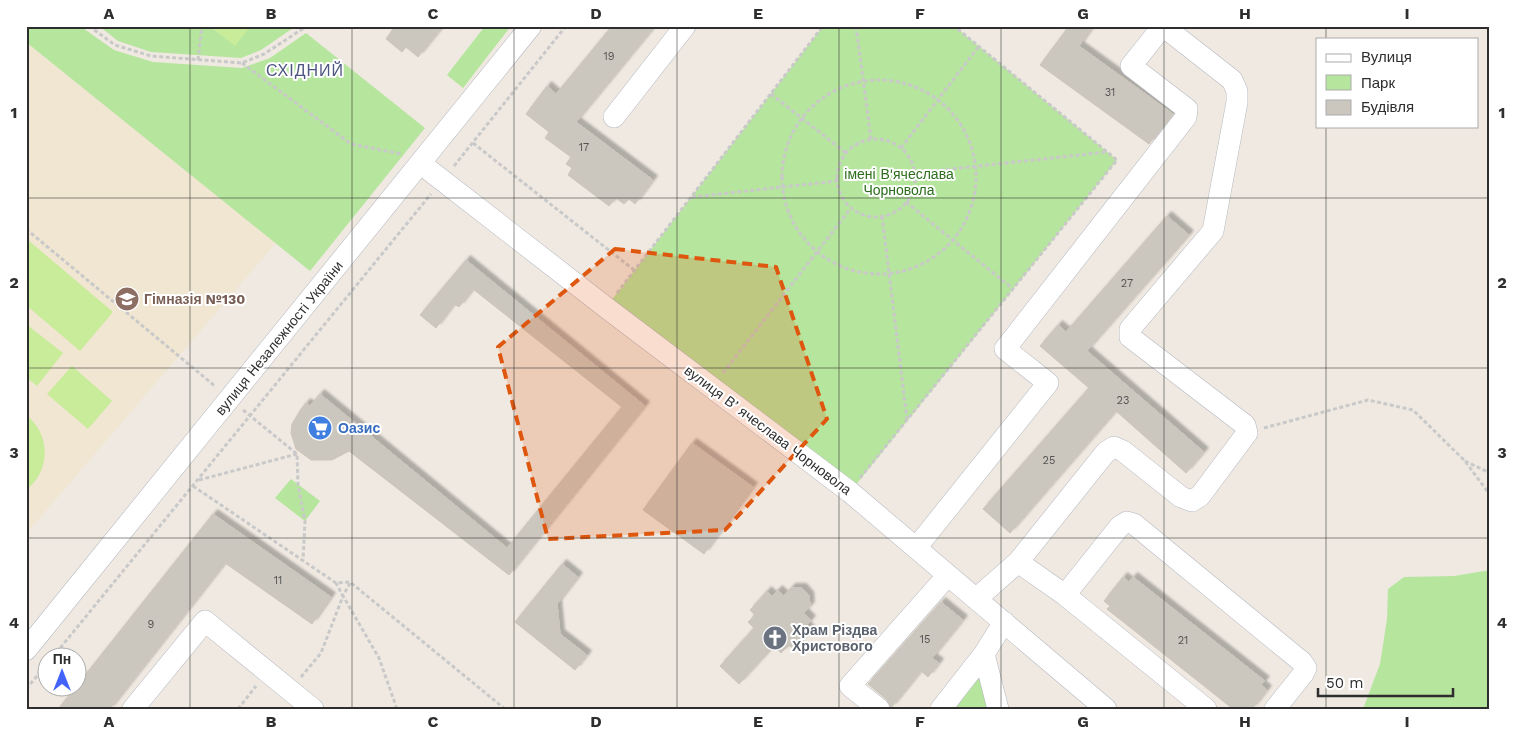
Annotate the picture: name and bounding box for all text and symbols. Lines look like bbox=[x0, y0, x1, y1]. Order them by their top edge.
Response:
text: A bbox=[104, 4, 115, 23]
text: B bbox=[266, 4, 277, 23]
text: C bbox=[428, 4, 439, 23]
text: D bbox=[590, 4, 602, 23]
text: E bbox=[753, 4, 763, 23]
text: F bbox=[915, 4, 925, 23]
text: G bbox=[1077, 4, 1089, 23]
text: H bbox=[1239, 4, 1251, 23]
text: I bbox=[1404, 4, 1410, 23]
legend bbox=[1316, 38, 1478, 128]
text: Вулиця bbox=[1361, 48, 1412, 66]
house number: 19 bbox=[603, 50, 615, 63]
district label: СХІДНИЙ bbox=[266, 61, 344, 80]
text: Парк bbox=[1361, 74, 1395, 92]
house number: 31 bbox=[1105, 86, 1115, 99]
text: Будівля bbox=[1361, 98, 1414, 116]
text: 1 bbox=[11, 103, 17, 122]
text: 1 bbox=[1499, 103, 1505, 122]
house number: 17 bbox=[579, 141, 589, 154]
park label: імені В'ячеслава Чорновола bbox=[844, 166, 954, 198]
street label: вулиця Незалежності України bbox=[212, 258, 346, 418]
text: 2 bbox=[9, 273, 19, 292]
text: 2 bbox=[1497, 273, 1507, 292]
house number: 27 bbox=[1121, 277, 1133, 290]
school or university icon: Гімназія №130 bbox=[114, 286, 140, 312]
place label: Гімназія №130 bbox=[144, 291, 245, 307]
street label: вулиця Вʼячеслава Чорновола bbox=[682, 362, 855, 498]
house number: 23 bbox=[1117, 394, 1129, 407]
supermarket icon: Оазис bbox=[307, 415, 333, 441]
place label: Оазис bbox=[338, 420, 380, 436]
text: 3 bbox=[9, 443, 19, 462]
text: 3 bbox=[1497, 443, 1507, 462]
house number: 25 bbox=[1043, 454, 1055, 467]
house number: 11 bbox=[274, 574, 282, 587]
text: 4 bbox=[9, 613, 19, 632]
text: 4 bbox=[1497, 613, 1507, 632]
house number: 9 bbox=[148, 618, 155, 631]
place label: Храм Різдва Христового bbox=[792, 622, 878, 654]
church icon: Храм Різдва Христового bbox=[762, 625, 788, 651]
house number: 15 bbox=[920, 633, 930, 646]
house number: 21 bbox=[1178, 634, 1188, 647]
north arrow bbox=[38, 648, 88, 698]
text: Пн bbox=[53, 651, 71, 667]
scale bar bbox=[1318, 665, 1454, 697]
text: 50 m bbox=[1326, 674, 1363, 692]
text: A bbox=[104, 712, 115, 731]
text: B bbox=[266, 712, 277, 731]
text: C bbox=[428, 712, 439, 731]
text: D bbox=[590, 712, 602, 731]
text: E bbox=[753, 712, 763, 731]
text: F bbox=[915, 712, 925, 731]
text: G bbox=[1077, 712, 1089, 731]
text: H bbox=[1239, 712, 1251, 731]
text: I bbox=[1404, 712, 1410, 731]

